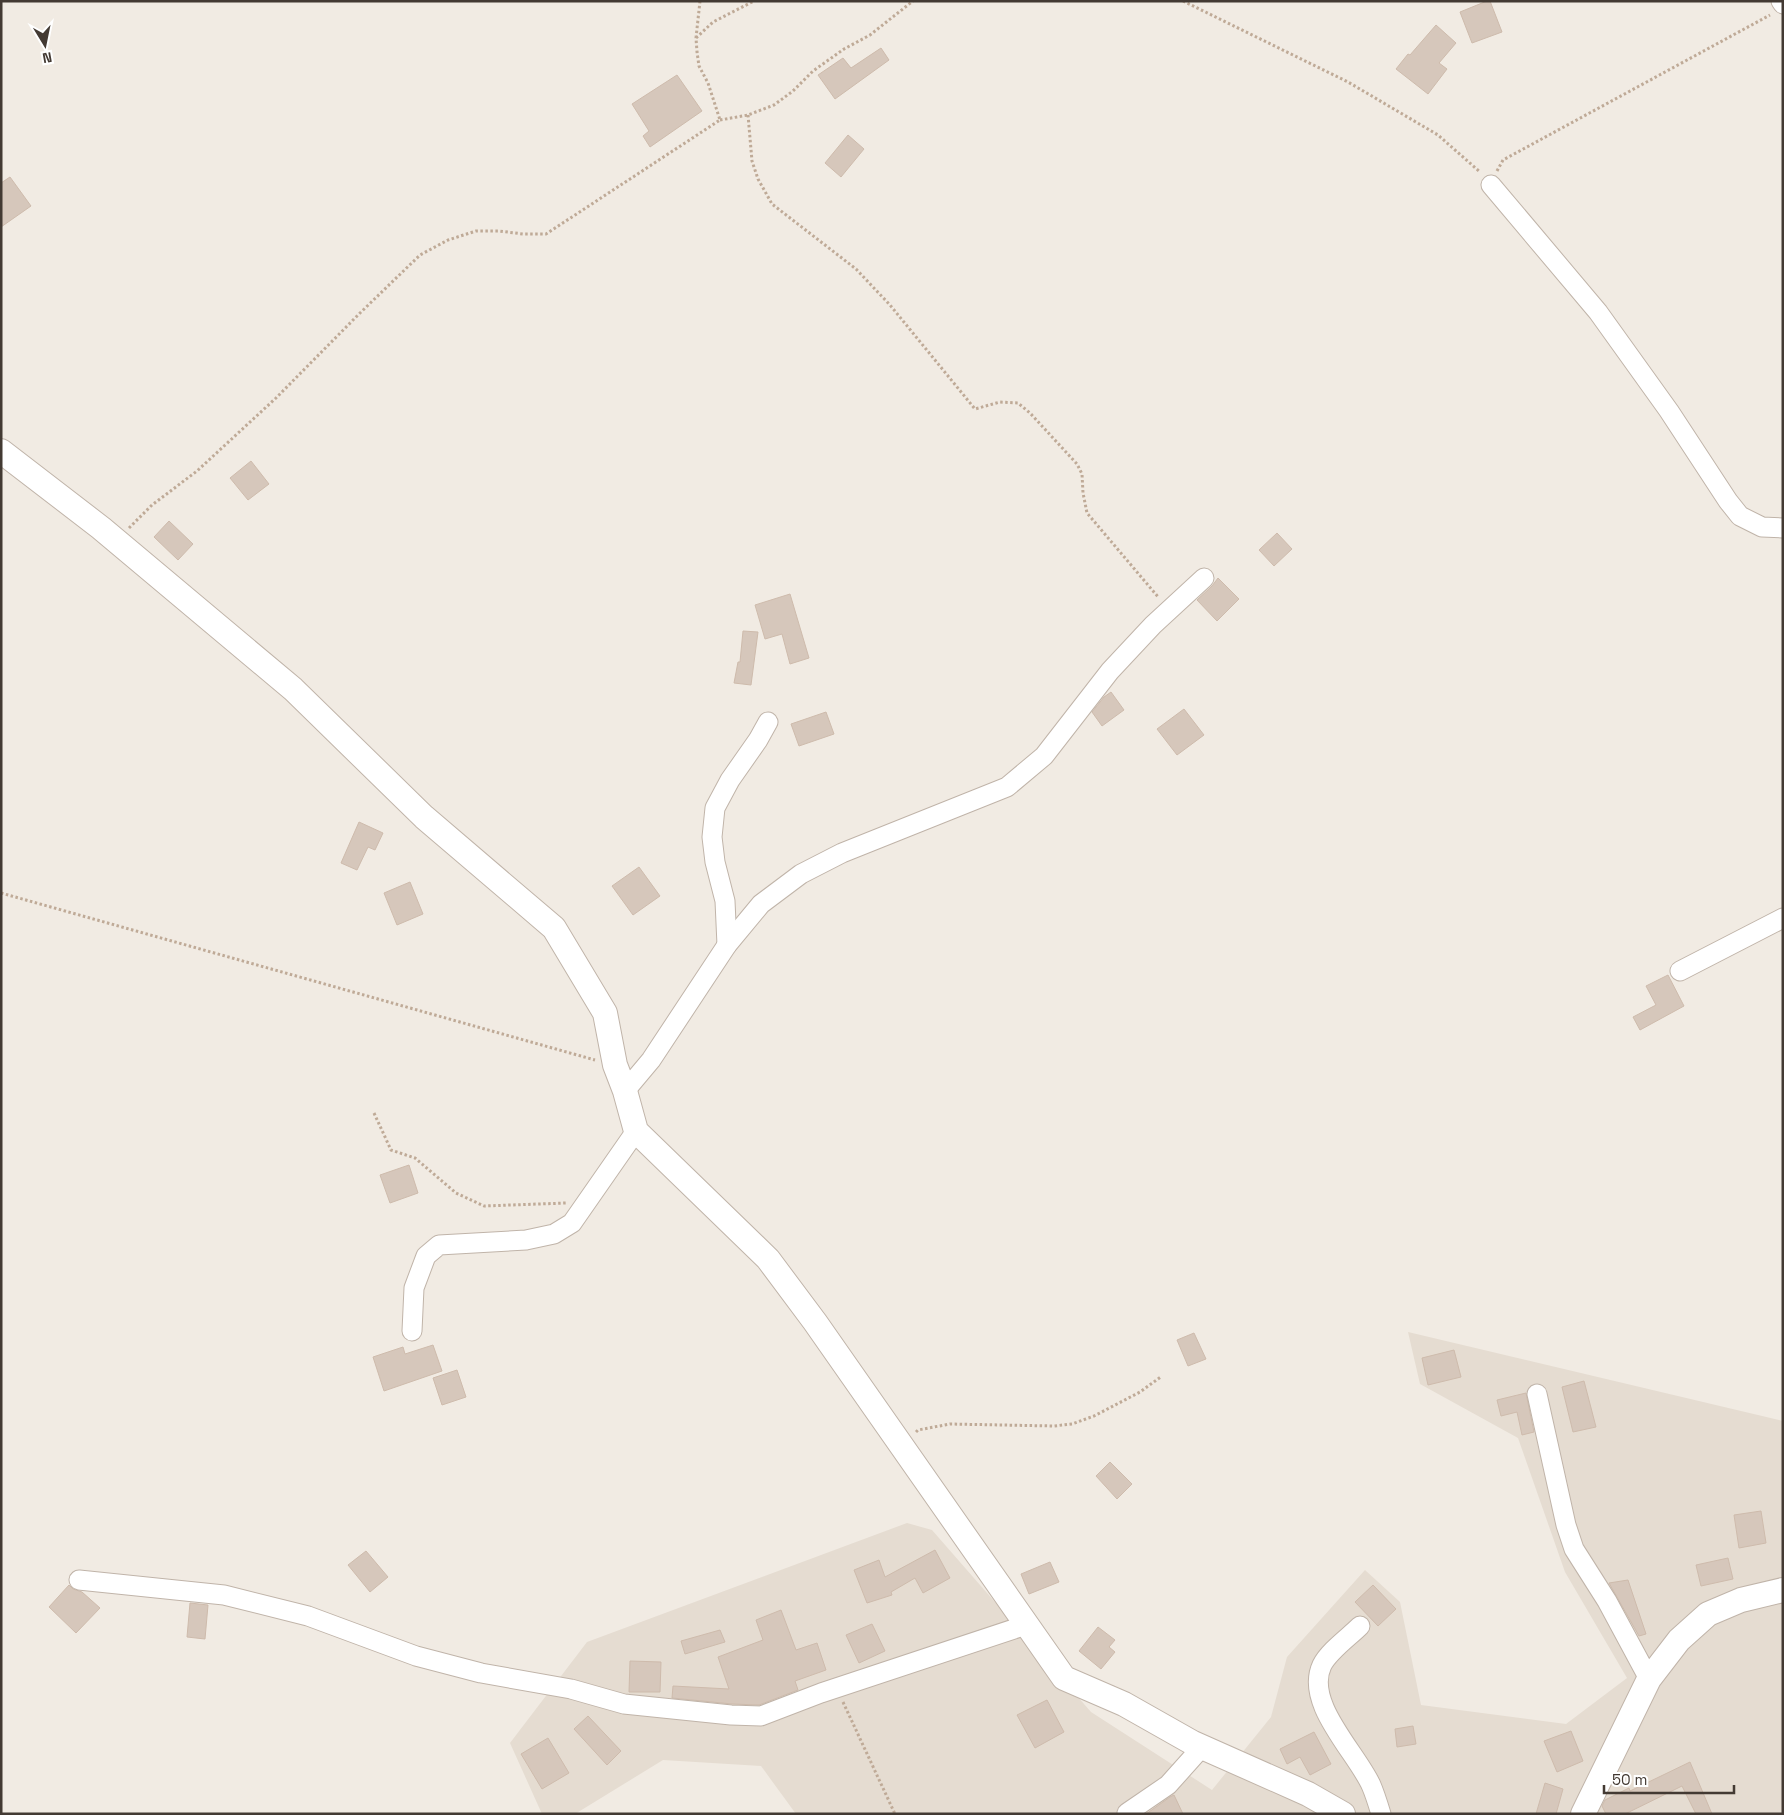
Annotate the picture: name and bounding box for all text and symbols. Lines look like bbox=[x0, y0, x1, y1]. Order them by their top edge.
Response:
north arrow bbox=[20, 20, 70, 70]
text: N bbox=[41, 48, 53, 67]
scale bar bbox=[1604, 1762, 1734, 1794]
text: 50 m bbox=[1612, 1770, 1647, 1789]

